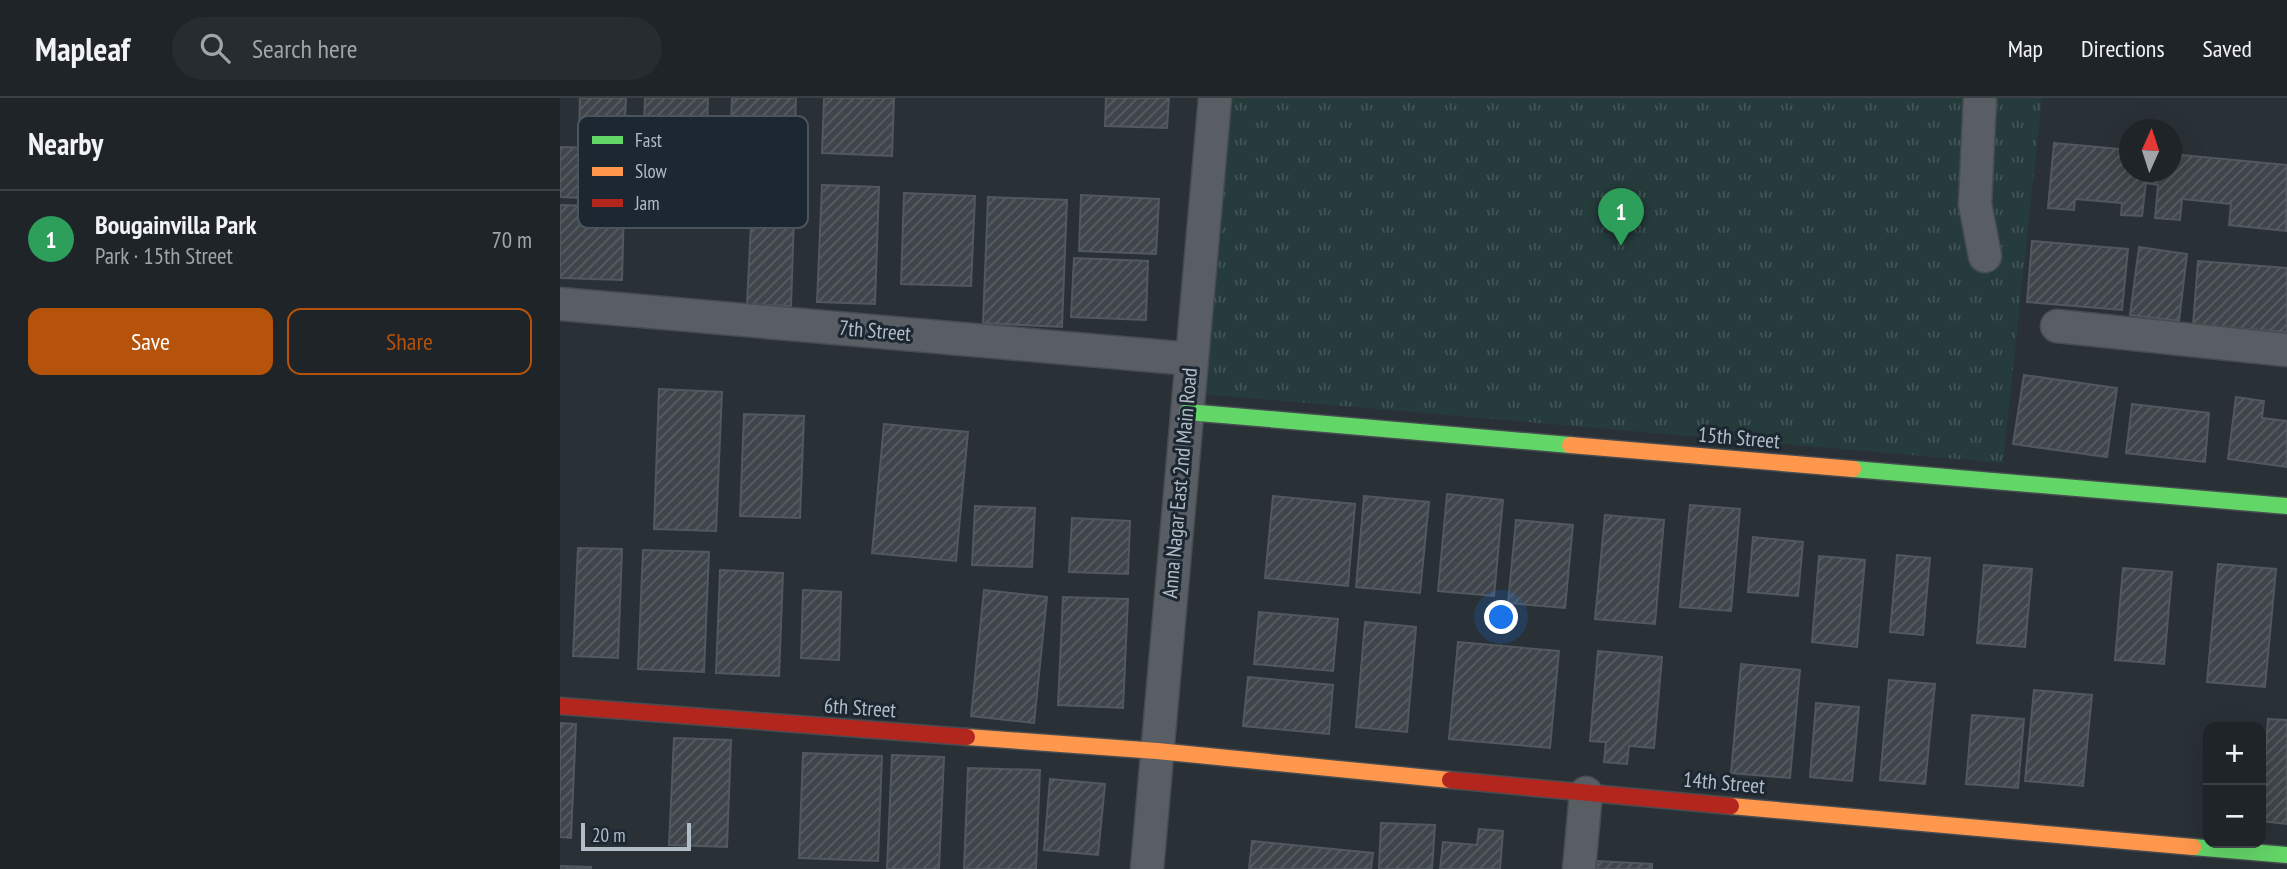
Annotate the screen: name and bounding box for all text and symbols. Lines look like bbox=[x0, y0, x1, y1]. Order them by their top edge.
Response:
search box bbox=[172, 17, 662, 80]
text: Mapleaf bbox=[35, 27, 130, 70]
icon: search bbox=[196, 29, 234, 67]
text: Search here bbox=[252, 32, 358, 65]
text: Map bbox=[2008, 33, 2043, 64]
text: Directions bbox=[2081, 33, 2165, 64]
text: Saved bbox=[2203, 33, 2252, 64]
legend bbox=[578, 116, 808, 228]
north arrow bbox=[2119, 119, 2182, 182]
text: Nearby bbox=[28, 124, 103, 163]
text: Fast bbox=[635, 128, 663, 152]
text: Slow bbox=[635, 159, 668, 183]
pin: 1 bbox=[1598, 188, 1644, 246]
text: Jam bbox=[634, 191, 660, 215]
text: Bougainvilla Park bbox=[95, 208, 257, 241]
text: 1 bbox=[46, 225, 57, 254]
text: 70 m bbox=[491, 225, 532, 254]
text: Park · 15th Street bbox=[95, 241, 233, 270]
button: Save bbox=[28, 308, 273, 375]
button: Share bbox=[287, 308, 532, 375]
street label: 7th Street bbox=[838, 314, 912, 347]
street label: Anna Nagar East 2nd Main Road bbox=[1156, 367, 1203, 599]
street label: 15th Street bbox=[1697, 420, 1781, 455]
your location bbox=[1484, 600, 1518, 634]
street label: 6th Street bbox=[823, 692, 897, 724]
map controls bbox=[2203, 722, 2266, 848]
button: + bbox=[2203, 722, 2266, 785]
street label: 14th Street bbox=[1682, 765, 1766, 800]
button: − bbox=[2203, 785, 2266, 848]
scale bar bbox=[581, 820, 691, 852]
text: 20 m bbox=[592, 823, 626, 847]

